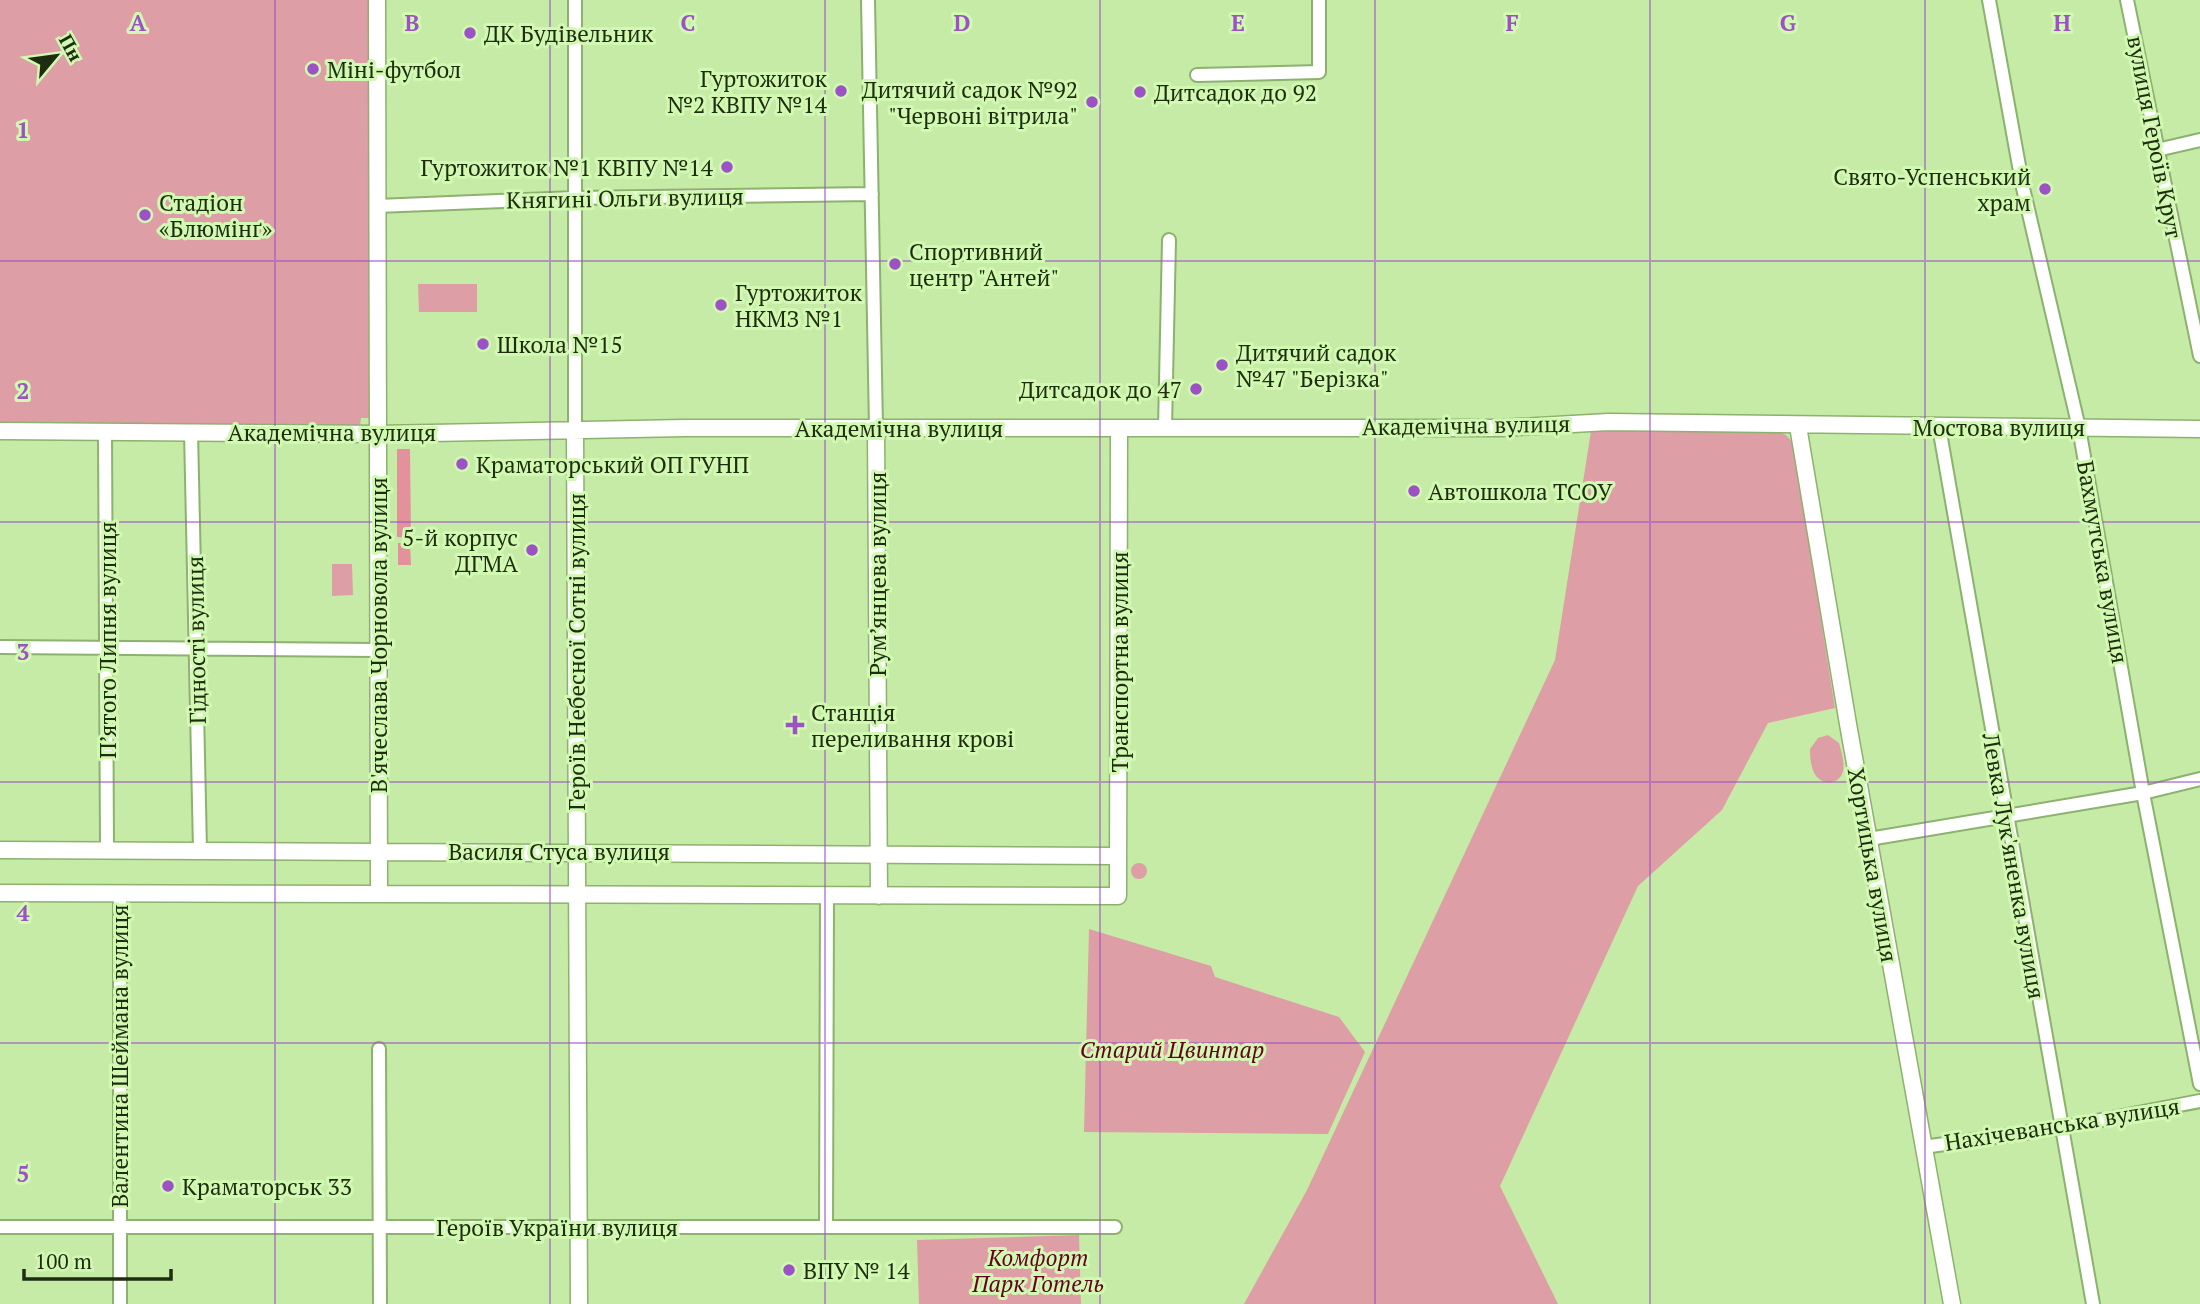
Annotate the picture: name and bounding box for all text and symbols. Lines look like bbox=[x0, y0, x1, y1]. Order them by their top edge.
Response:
text: A bbox=[130, 7, 147, 38]
text: B bbox=[405, 7, 420, 38]
text: C bbox=[681, 7, 696, 38]
text: D bbox=[954, 7, 971, 38]
text: E bbox=[1231, 7, 1245, 38]
text: F bbox=[1505, 7, 1519, 38]
text: G bbox=[1780, 7, 1797, 38]
text: H bbox=[2053, 7, 2071, 38]
place label: ДК Будівельник bbox=[484, 18, 654, 49]
north arrow bbox=[21, 21, 91, 91]
marker: ДК Будівельник bbox=[462, 25, 478, 41]
text: Пн bbox=[54, 30, 89, 66]
street label: вулиця Героїв Крут bbox=[2120, 33, 2190, 241]
place label: Міні-футбол bbox=[327, 54, 461, 85]
marker: Міні-футбол bbox=[305, 61, 321, 77]
place label: Гуртожиток №2 КВПУ №14 bbox=[667, 63, 828, 120]
place label: Дитячий садок №92 "Червонi вiтрила" bbox=[862, 74, 1078, 131]
place label: Дитсадок до 92 bbox=[1154, 77, 1317, 108]
marker: Гуртожиток №2 КВПУ №14 bbox=[833, 83, 849, 99]
marker: Дитсадок до 92 bbox=[1132, 84, 1148, 100]
marker: Дитячий садок №92 "Червонi вiтрила" bbox=[1084, 94, 1100, 110]
text: 1 bbox=[17, 114, 30, 145]
place label: Гуртожиток №1 КВПУ №14 bbox=[421, 152, 714, 183]
marker: Гуртожиток №1 КВПУ №14 bbox=[719, 159, 735, 175]
place label: Свято-Успенський храм bbox=[1833, 161, 2031, 218]
street label: Княгині Ольги вулиця bbox=[506, 180, 744, 216]
marker: Свято-Успенський храм bbox=[2037, 181, 2053, 197]
place label: Стадіон «Блюмінґ» bbox=[159, 187, 273, 244]
marker: Стадіон «Блюмінґ» bbox=[137, 207, 153, 223]
place label: Спортивний центр "Антей" bbox=[909, 236, 1059, 293]
marker: Спортивний центр "Антей" bbox=[887, 256, 903, 272]
place label: Гуртожиток НКМЗ №1 bbox=[735, 277, 863, 334]
marker: Гуртожиток НКМЗ №1 bbox=[713, 297, 729, 313]
place label: Школа №15 bbox=[497, 329, 623, 360]
marker: Школа №15 bbox=[475, 336, 491, 352]
place label: Дитячий садок №47 "Берізка" bbox=[1236, 337, 1397, 394]
marker: Дитячий садок №47 "Берізка" bbox=[1214, 357, 1230, 373]
place label: Дитсадок до 47 bbox=[1019, 374, 1182, 405]
text: 2 bbox=[17, 375, 30, 406]
marker: Дитсадок до 47 bbox=[1188, 381, 1204, 397]
street label: Академічна вулиця bbox=[1361, 408, 1571, 442]
street label: Мостова вулиця bbox=[1913, 412, 2085, 443]
street label: Академічна вулиця bbox=[795, 413, 1003, 444]
street label: Академічна вулиця bbox=[228, 417, 436, 448]
place label: Краматорський ОП ГУНП bbox=[476, 449, 749, 480]
marker: Краматорський ОП ГУНП bbox=[454, 456, 470, 472]
street label: Бахмутська вулиця bbox=[2070, 458, 2136, 666]
street label: Рум’янцева вулиця bbox=[862, 471, 893, 677]
place label: Автошкола ТСОУ bbox=[1428, 476, 1613, 507]
street label: В'ячеслава Чорновола вулиця bbox=[363, 477, 394, 793]
marker: Автошкола ТСОУ bbox=[1406, 483, 1422, 499]
street label: Героїв Небесної Сотні вулиця bbox=[561, 493, 592, 811]
street label: П’ятого Липня вулиця bbox=[92, 521, 123, 759]
place label: 5-й корпус ДГМА bbox=[402, 522, 518, 579]
marker: 5-й корпус ДГМА bbox=[524, 542, 540, 558]
street label: Транспортна вулиця bbox=[1104, 551, 1135, 773]
street label: Гідності вулиця bbox=[179, 555, 213, 725]
text: 3 bbox=[17, 636, 30, 667]
place label: Станція переливання крові bbox=[811, 697, 1014, 754]
marker: Станція переливання крові bbox=[785, 715, 805, 735]
street label: Левка Лук'яненка вулиця bbox=[1975, 730, 2053, 1001]
street label: Хортицька вулиця bbox=[1841, 765, 1905, 965]
street label: Василя Стуса вулиця bbox=[448, 836, 670, 867]
text: 4 bbox=[17, 897, 30, 928]
street label: Валентина Шеймана вулиця bbox=[104, 904, 135, 1208]
park label: Старий Цвинтар bbox=[1080, 1034, 1264, 1065]
street label: Нахічеванська вулиця bbox=[1942, 1090, 2182, 1158]
text: 5 bbox=[17, 1158, 30, 1189]
place label: Краматорськ 33 bbox=[182, 1171, 352, 1202]
marker: Краматорськ 33 bbox=[160, 1178, 176, 1194]
street label: Героїв України вулиця bbox=[436, 1212, 678, 1243]
scale bar bbox=[24, 1238, 172, 1282]
park label: Комфорт Парк Готель bbox=[971, 1242, 1104, 1299]
text: 100 m bbox=[35, 1247, 92, 1275]
place label: ВПУ № 14 bbox=[803, 1255, 911, 1286]
marker: ВПУ № 14 bbox=[781, 1262, 797, 1278]

